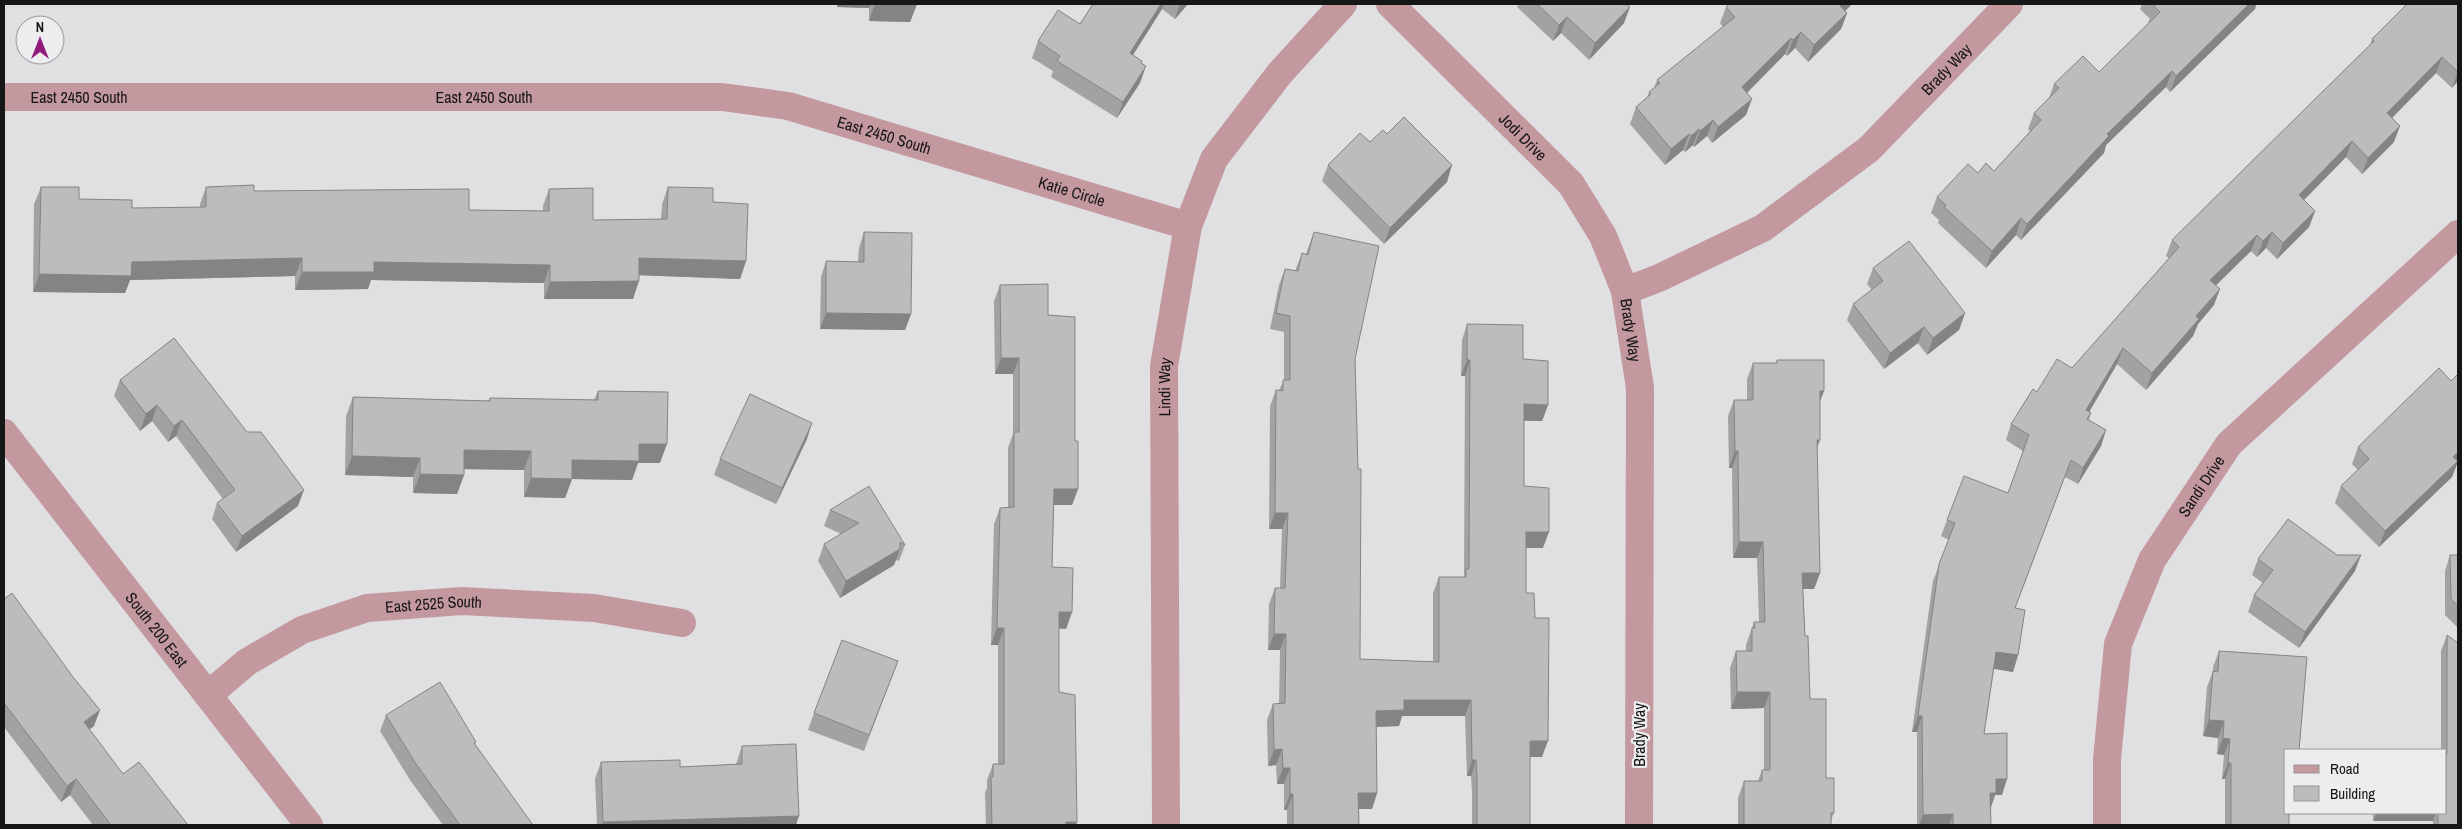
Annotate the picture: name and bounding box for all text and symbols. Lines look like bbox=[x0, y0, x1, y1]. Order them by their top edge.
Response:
north arrow bbox=[15, 15, 65, 65]
text: N bbox=[36, 18, 44, 36]
street label: Brady Way bbox=[1916, 38, 1976, 100]
street label: East 2450 South bbox=[30, 86, 128, 108]
street label: East 2450 South bbox=[435, 86, 533, 108]
street label: Jodi Drive bbox=[1494, 108, 1552, 165]
street label: East 2450 South bbox=[834, 110, 934, 159]
street label: Katie Circle bbox=[1036, 171, 1108, 212]
street label: Brady Way bbox=[1615, 297, 1647, 364]
street label: Lindi Way bbox=[1153, 356, 1176, 416]
street label: Sandi Drive bbox=[2173, 451, 2229, 521]
street label: South 200 East bbox=[121, 587, 193, 672]
street label: East 2525 South bbox=[384, 590, 483, 618]
street label: Brady Way bbox=[1628, 703, 1650, 767]
legend bbox=[2284, 749, 2447, 814]
text: Road bbox=[2330, 758, 2359, 779]
text: Building bbox=[2330, 783, 2375, 804]

